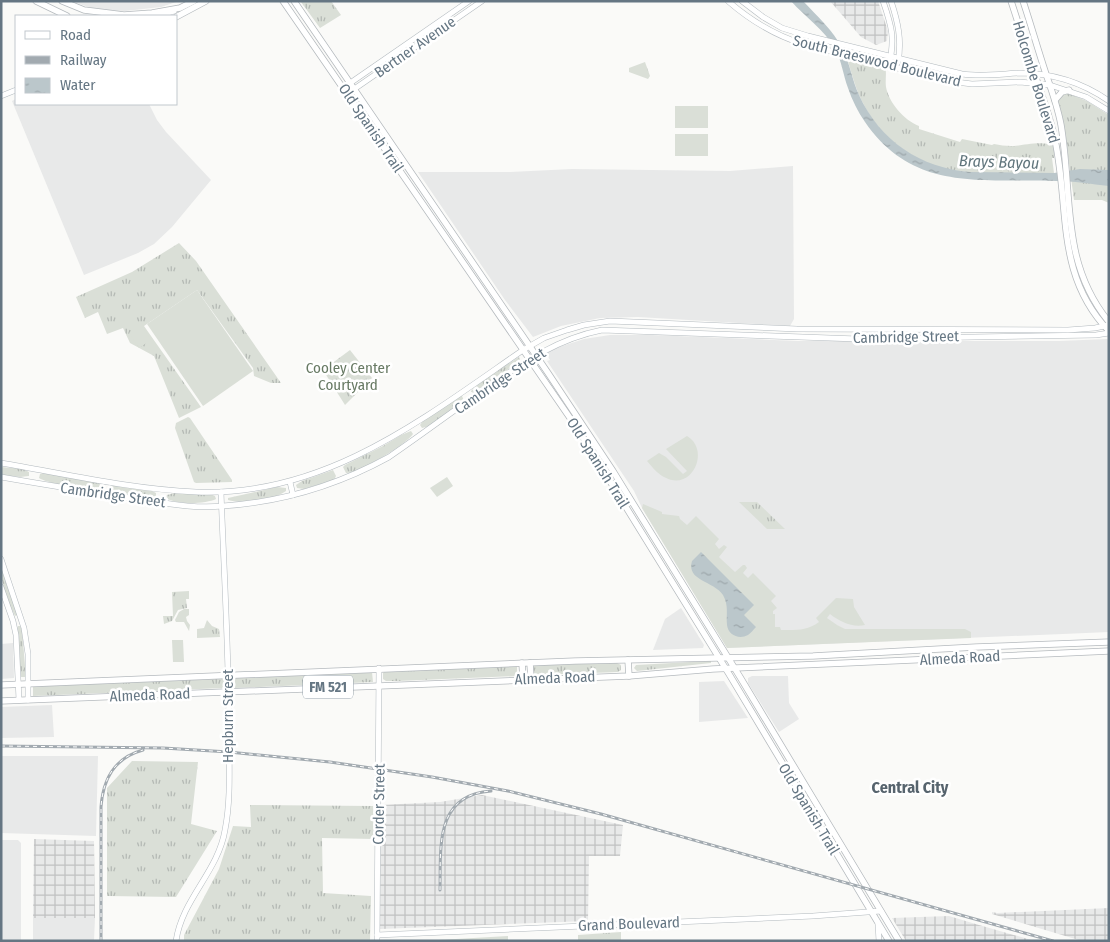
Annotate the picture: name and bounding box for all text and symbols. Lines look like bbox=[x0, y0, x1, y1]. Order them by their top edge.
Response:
street label: Bertner Avenue bbox=[371, 12, 459, 82]
legend bbox=[15, 15, 178, 105]
street label: Holcombe Boulevard bbox=[1009, 19, 1063, 145]
text: Road bbox=[60, 26, 91, 44]
street label: South Braeswood Boulevard bbox=[791, 31, 963, 91]
text: Railway bbox=[60, 51, 107, 69]
text: Water bbox=[60, 76, 96, 94]
street label: Old Spanish Trail bbox=[335, 80, 407, 176]
water label: Brays Bayou bbox=[959, 151, 1039, 173]
street label: Cambridge Street bbox=[853, 327, 959, 347]
street label: Cambridge Street bbox=[451, 344, 549, 418]
park label: Cooley Center Courtyard bbox=[306, 359, 391, 394]
street label: Old Spanish Trail bbox=[563, 414, 633, 512]
street label: Cambridge Street bbox=[59, 479, 167, 511]
street label: Almeda Road bbox=[919, 647, 1001, 669]
street label: Almeda Road bbox=[514, 668, 596, 688]
street label: Hepburn Street bbox=[219, 669, 237, 763]
road number: FM 521 bbox=[303, 676, 353, 699]
street label: Almeda Road bbox=[109, 685, 191, 705]
street label: Old Spanish Trail bbox=[775, 760, 843, 858]
street label: Corder Street bbox=[369, 763, 389, 845]
district label: Central City bbox=[872, 778, 949, 797]
street label: Grand Boulevard bbox=[578, 913, 680, 935]

